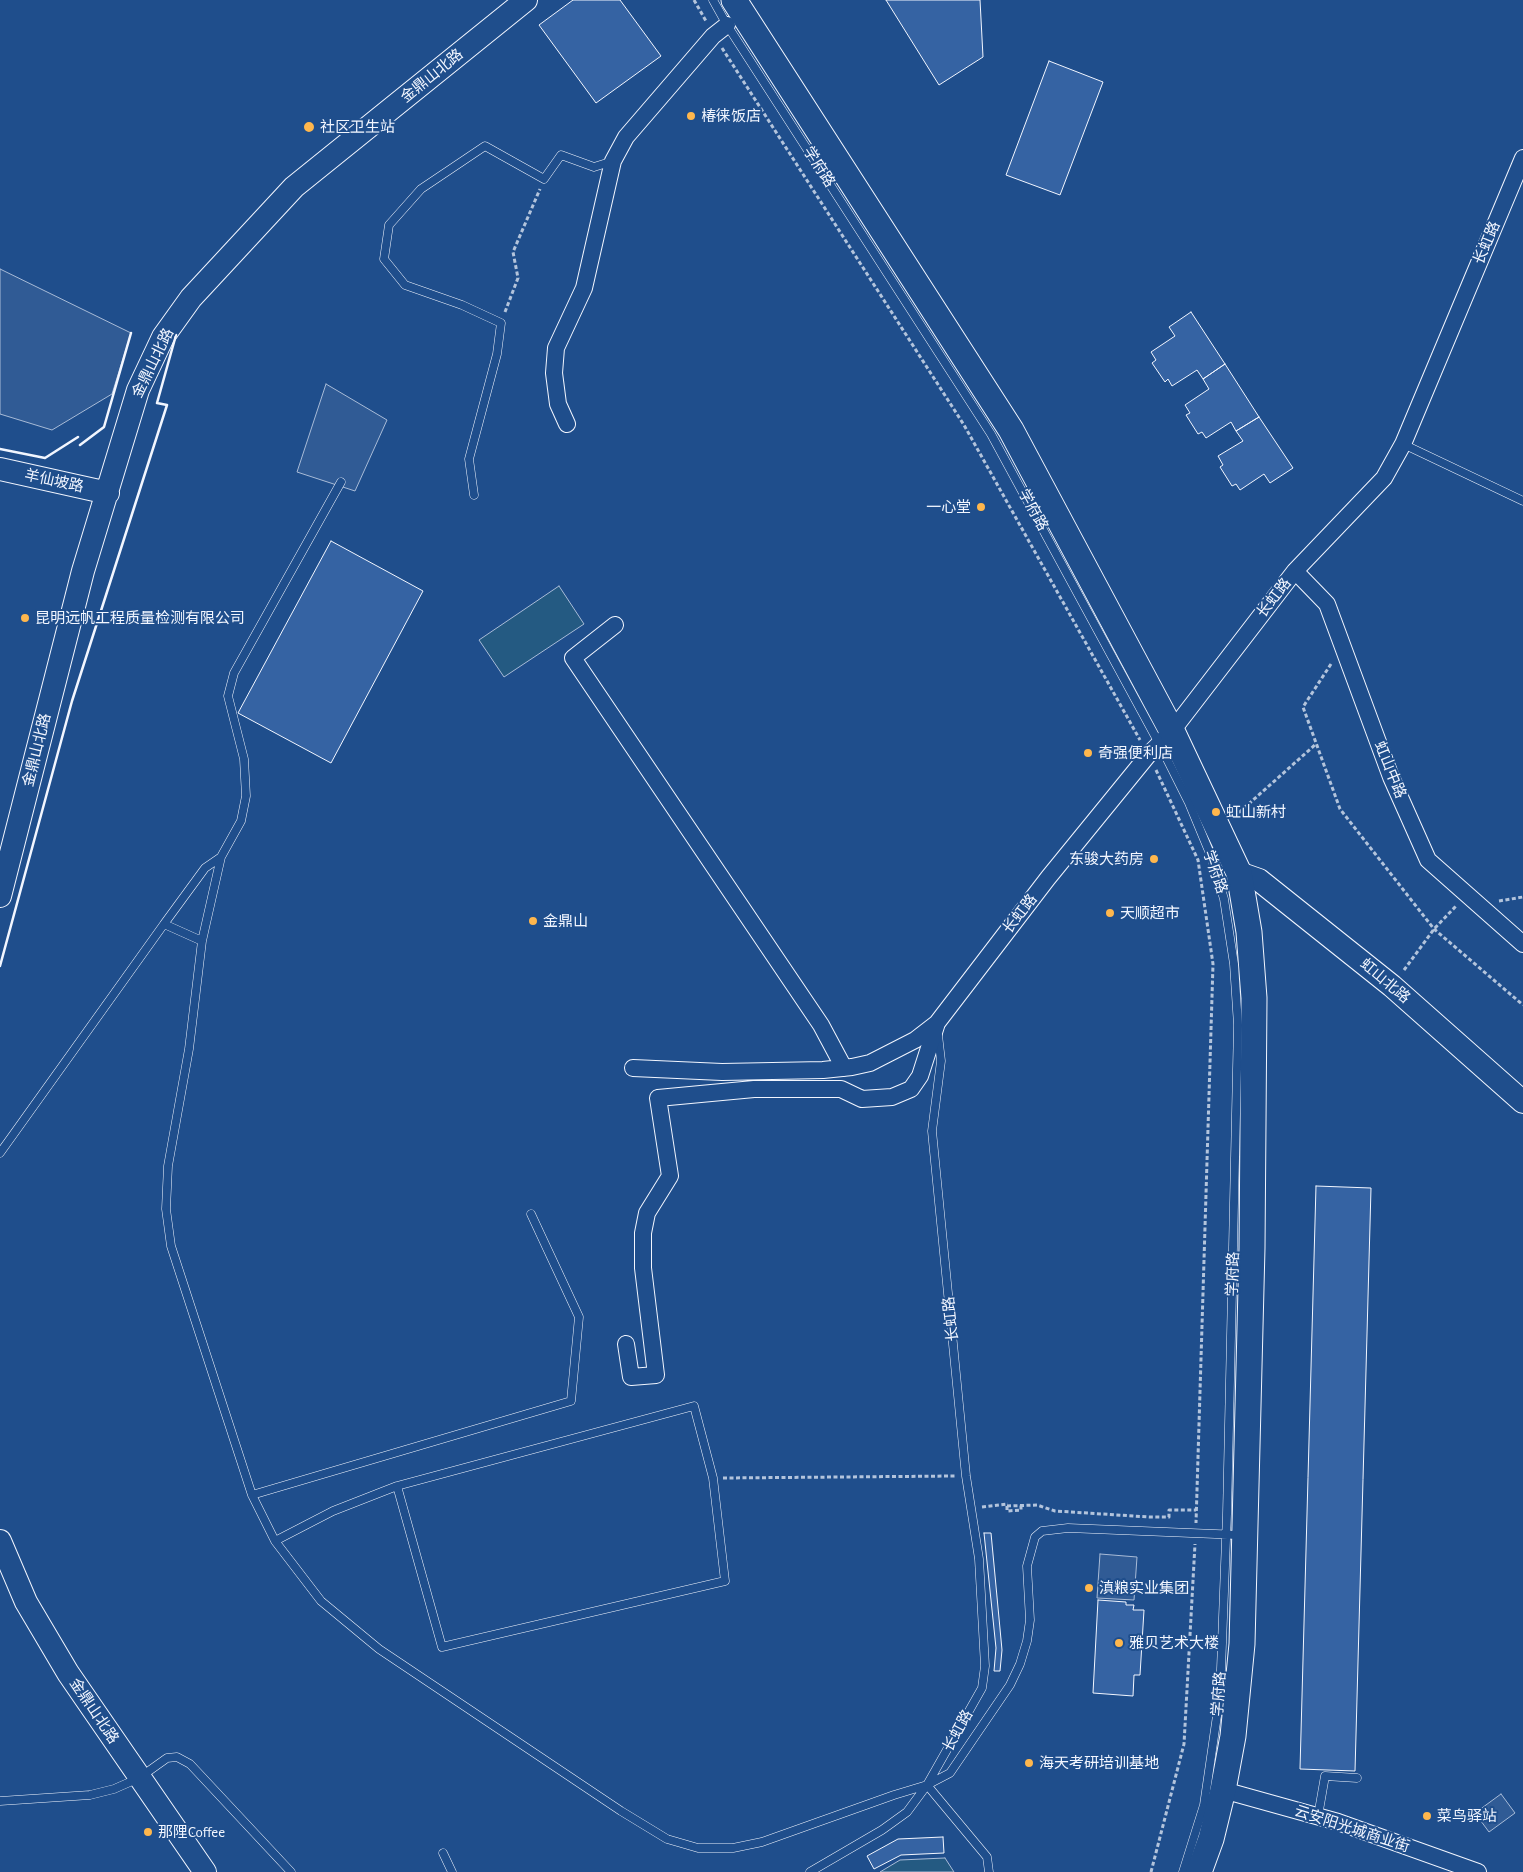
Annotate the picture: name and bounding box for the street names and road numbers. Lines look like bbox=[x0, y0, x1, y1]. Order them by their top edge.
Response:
street label: 金鼎山北路 bbox=[397, 45, 467, 107]
street label: 学府路 bbox=[799, 143, 839, 191]
street label: 长虹路 bbox=[1470, 219, 1504, 267]
street label: 金鼎山北路 bbox=[128, 325, 178, 401]
street label: 羊仙坡路 bbox=[23, 466, 85, 496]
street label: 学府路 bbox=[1014, 486, 1052, 534]
street label: 长虹路 bbox=[1253, 575, 1295, 621]
street label: 金鼎山北路 bbox=[19, 711, 55, 789]
street label: 虹山中路 bbox=[1370, 739, 1410, 801]
street label: 学府路 bbox=[1199, 848, 1231, 896]
street label: 长虹路 bbox=[999, 891, 1041, 937]
street label: 虹山北路 bbox=[1356, 955, 1414, 1007]
street label: 学府路 bbox=[1223, 1251, 1243, 1297]
street label: 长虹路 bbox=[940, 1296, 962, 1342]
street label: 学府路 bbox=[1208, 1671, 1230, 1717]
street label: 金鼎山北路 bbox=[66, 1675, 122, 1747]
street label: 长虹路 bbox=[939, 1707, 977, 1755]
street label: 云安阳光城商业街 bbox=[1292, 1802, 1412, 1856]

